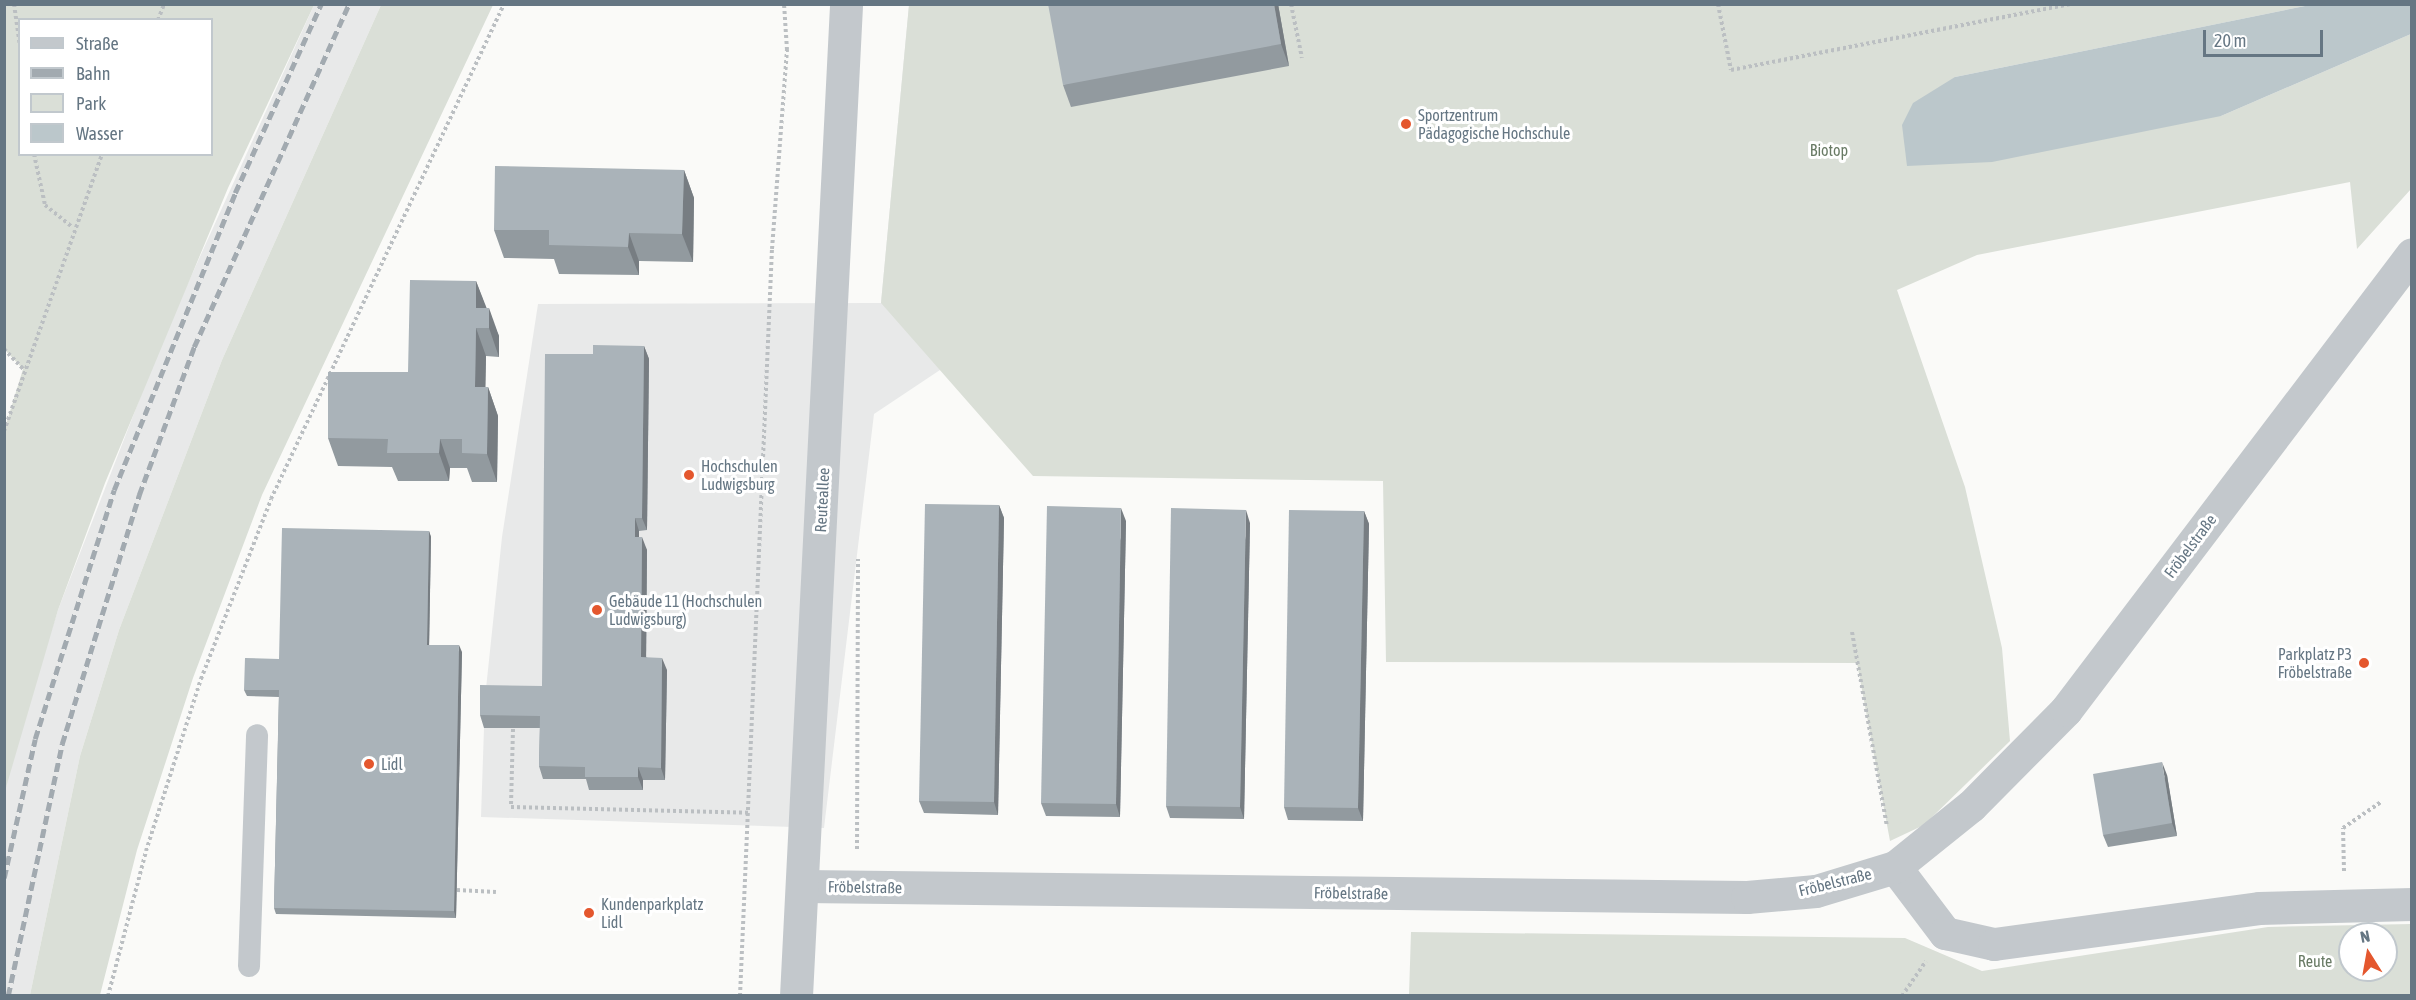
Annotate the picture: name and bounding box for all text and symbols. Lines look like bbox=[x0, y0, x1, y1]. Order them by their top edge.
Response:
legend bbox=[18, 18, 213, 156]
scale bar bbox=[2206, 18, 2326, 56]
text: 20 m bbox=[2214, 30, 2246, 51]
text: Straße bbox=[76, 33, 119, 54]
text: Bahn bbox=[76, 63, 110, 84]
text: Park bbox=[76, 93, 106, 114]
place label: Sportzentrum Pädagogische Hochschule bbox=[1418, 105, 1570, 143]
marker: Sportzentrum Pädagogische Hochschule bbox=[1399, 117, 1413, 131]
text: Wasser bbox=[76, 123, 123, 144]
park label: Biotop bbox=[1810, 140, 1848, 160]
place label: Hochschulen Ludwigsburg bbox=[701, 456, 778, 494]
street label: Reuteallee bbox=[811, 467, 833, 533]
marker: Hochschulen Ludwigsburg bbox=[682, 468, 696, 482]
street label: Fröbelstraße bbox=[2160, 511, 2220, 581]
place label: Gebäude 11 (Hochschulen Ludwigsburg) bbox=[609, 591, 762, 629]
marker: Gebäude 11 (Hochschulen Ludwigsburg) bbox=[590, 603, 604, 617]
place label: Parkplatz P3 Fröbelstraße bbox=[2278, 644, 2352, 682]
marker: Parkplatz P3 Fröbelstraße bbox=[2357, 656, 2371, 670]
place label: Lidl bbox=[381, 754, 403, 774]
marker: Lidl bbox=[362, 757, 376, 771]
street label: Fröbelstraße bbox=[1797, 864, 1873, 900]
street label: Fröbelstraße bbox=[828, 877, 902, 897]
street label: Fröbelstraße bbox=[1314, 883, 1388, 903]
place label: Kundenparkplatz Lidl bbox=[601, 894, 703, 932]
marker: Kundenparkplatz Lidl bbox=[582, 906, 596, 920]
north arrow bbox=[2338, 922, 2398, 982]
text: N bbox=[2359, 927, 2371, 946]
park label: Reute bbox=[2298, 951, 2332, 971]

